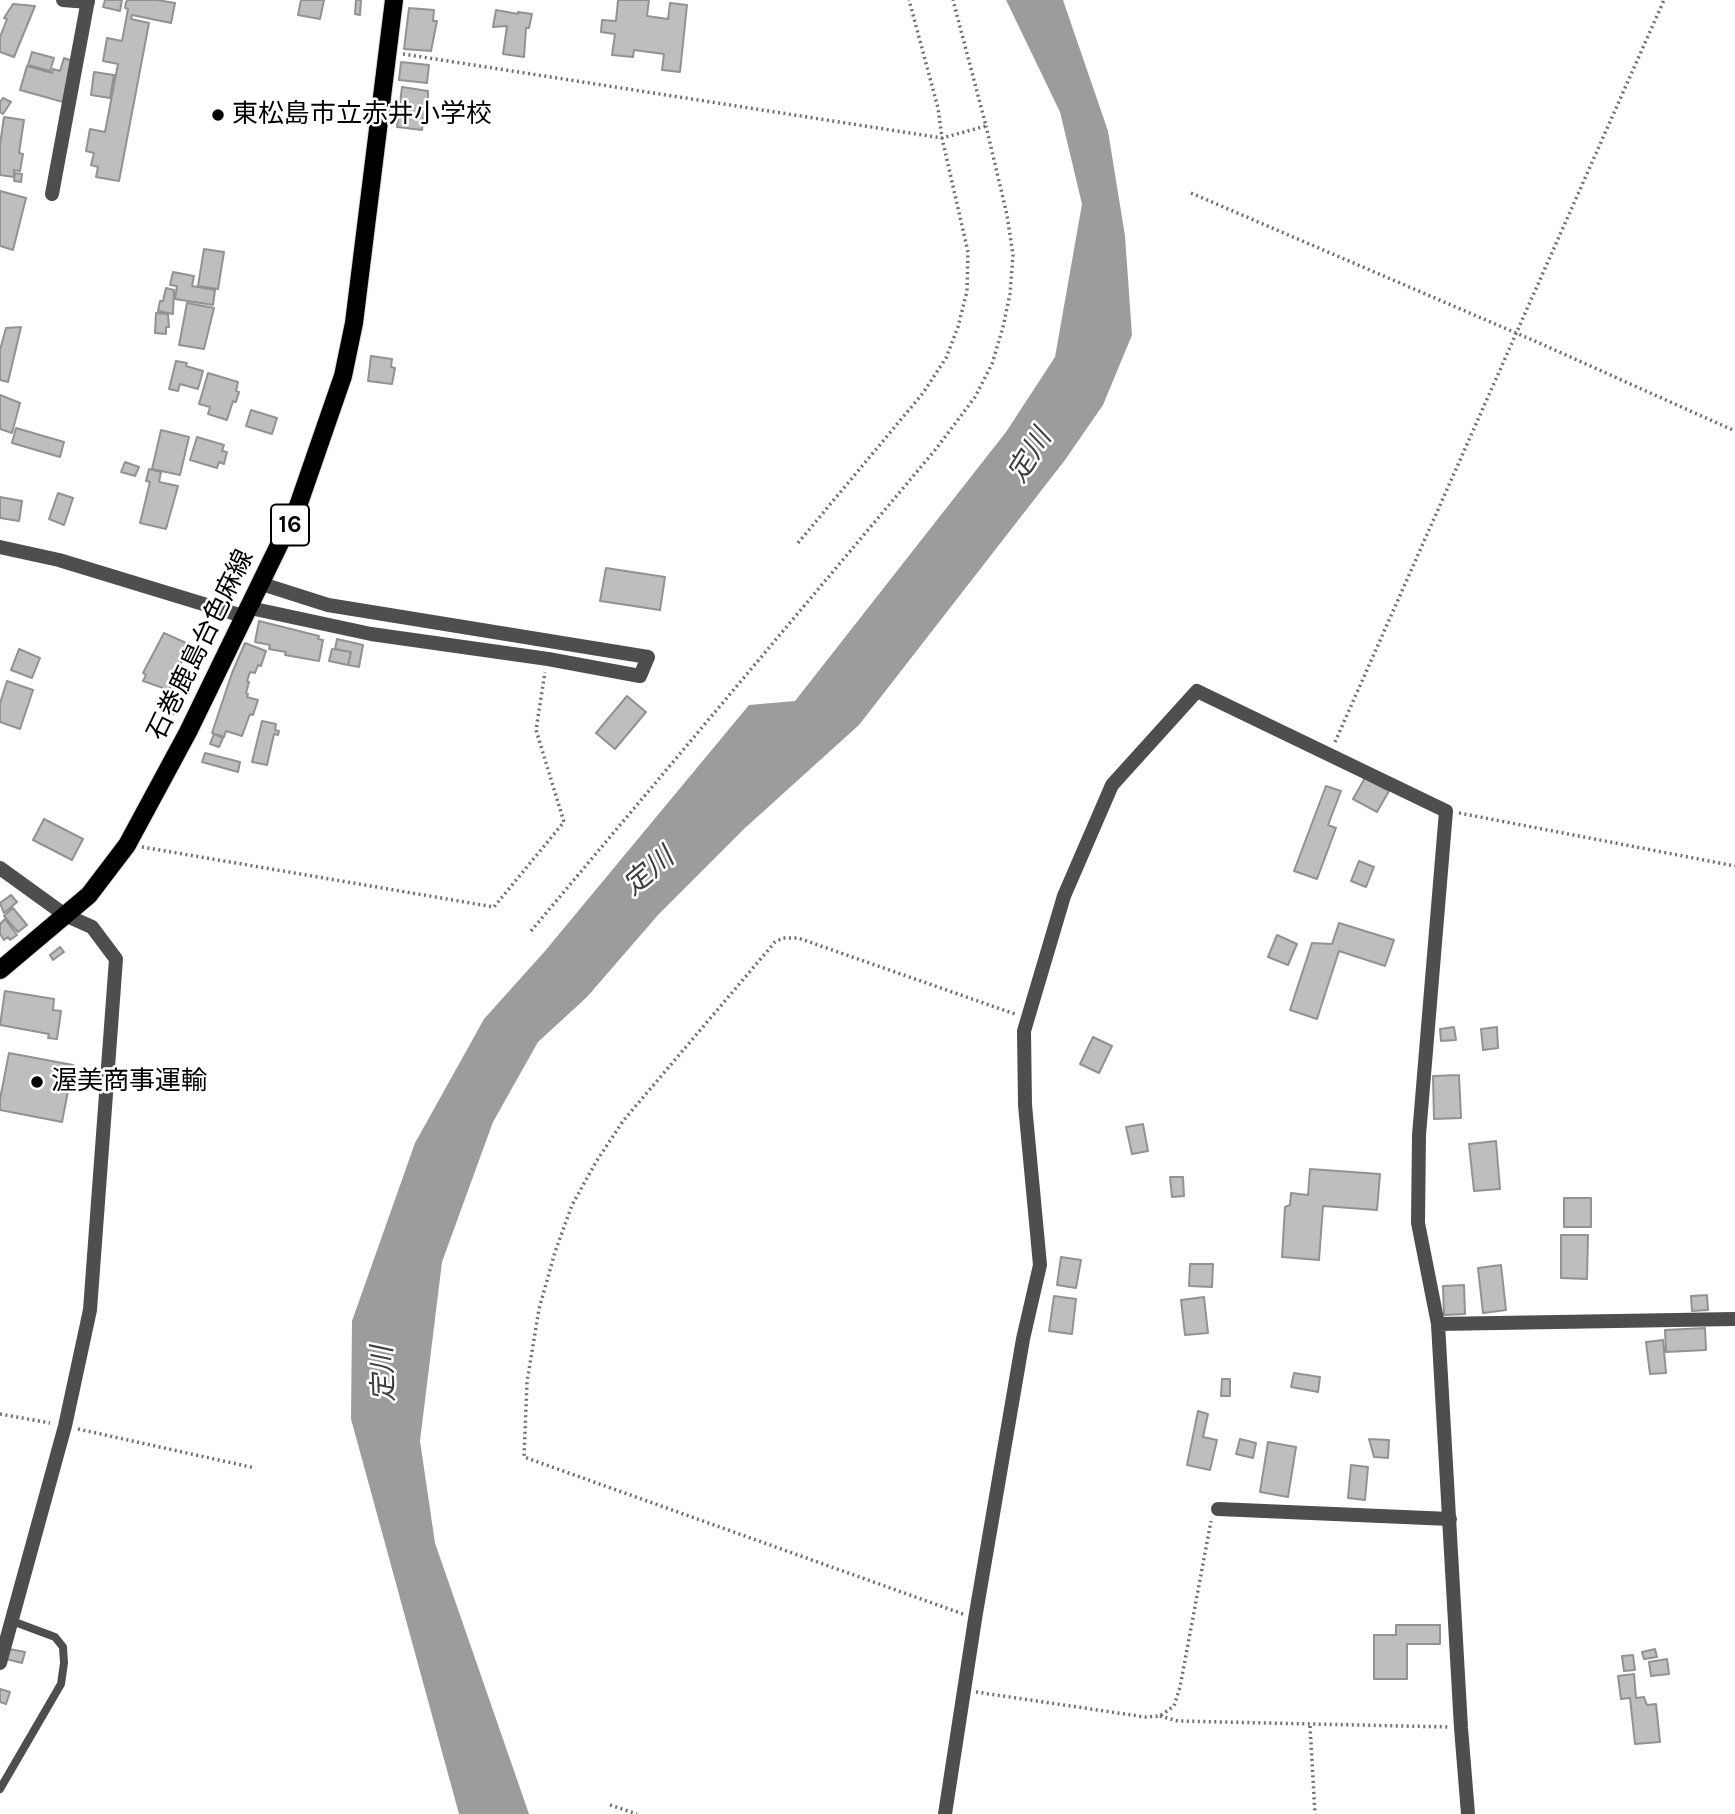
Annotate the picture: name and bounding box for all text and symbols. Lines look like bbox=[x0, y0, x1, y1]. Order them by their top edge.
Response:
place label: 東松島市立赤井小学校 bbox=[232, 99, 492, 131]
marker: 東松島市立赤井小学校 bbox=[210, 107, 226, 123]
water label: 定川 bbox=[1001, 423, 1059, 489]
road number: 16 bbox=[271, 504, 309, 546]
street label: 石巻鹿島台色麻線 bbox=[141, 545, 261, 745]
water label: 定川 bbox=[617, 841, 681, 903]
place label: 渥美商事運輸 bbox=[51, 1066, 207, 1098]
marker: 渥美商事運輸 bbox=[29, 1074, 45, 1090]
water label: 定川 bbox=[366, 1345, 402, 1403]

